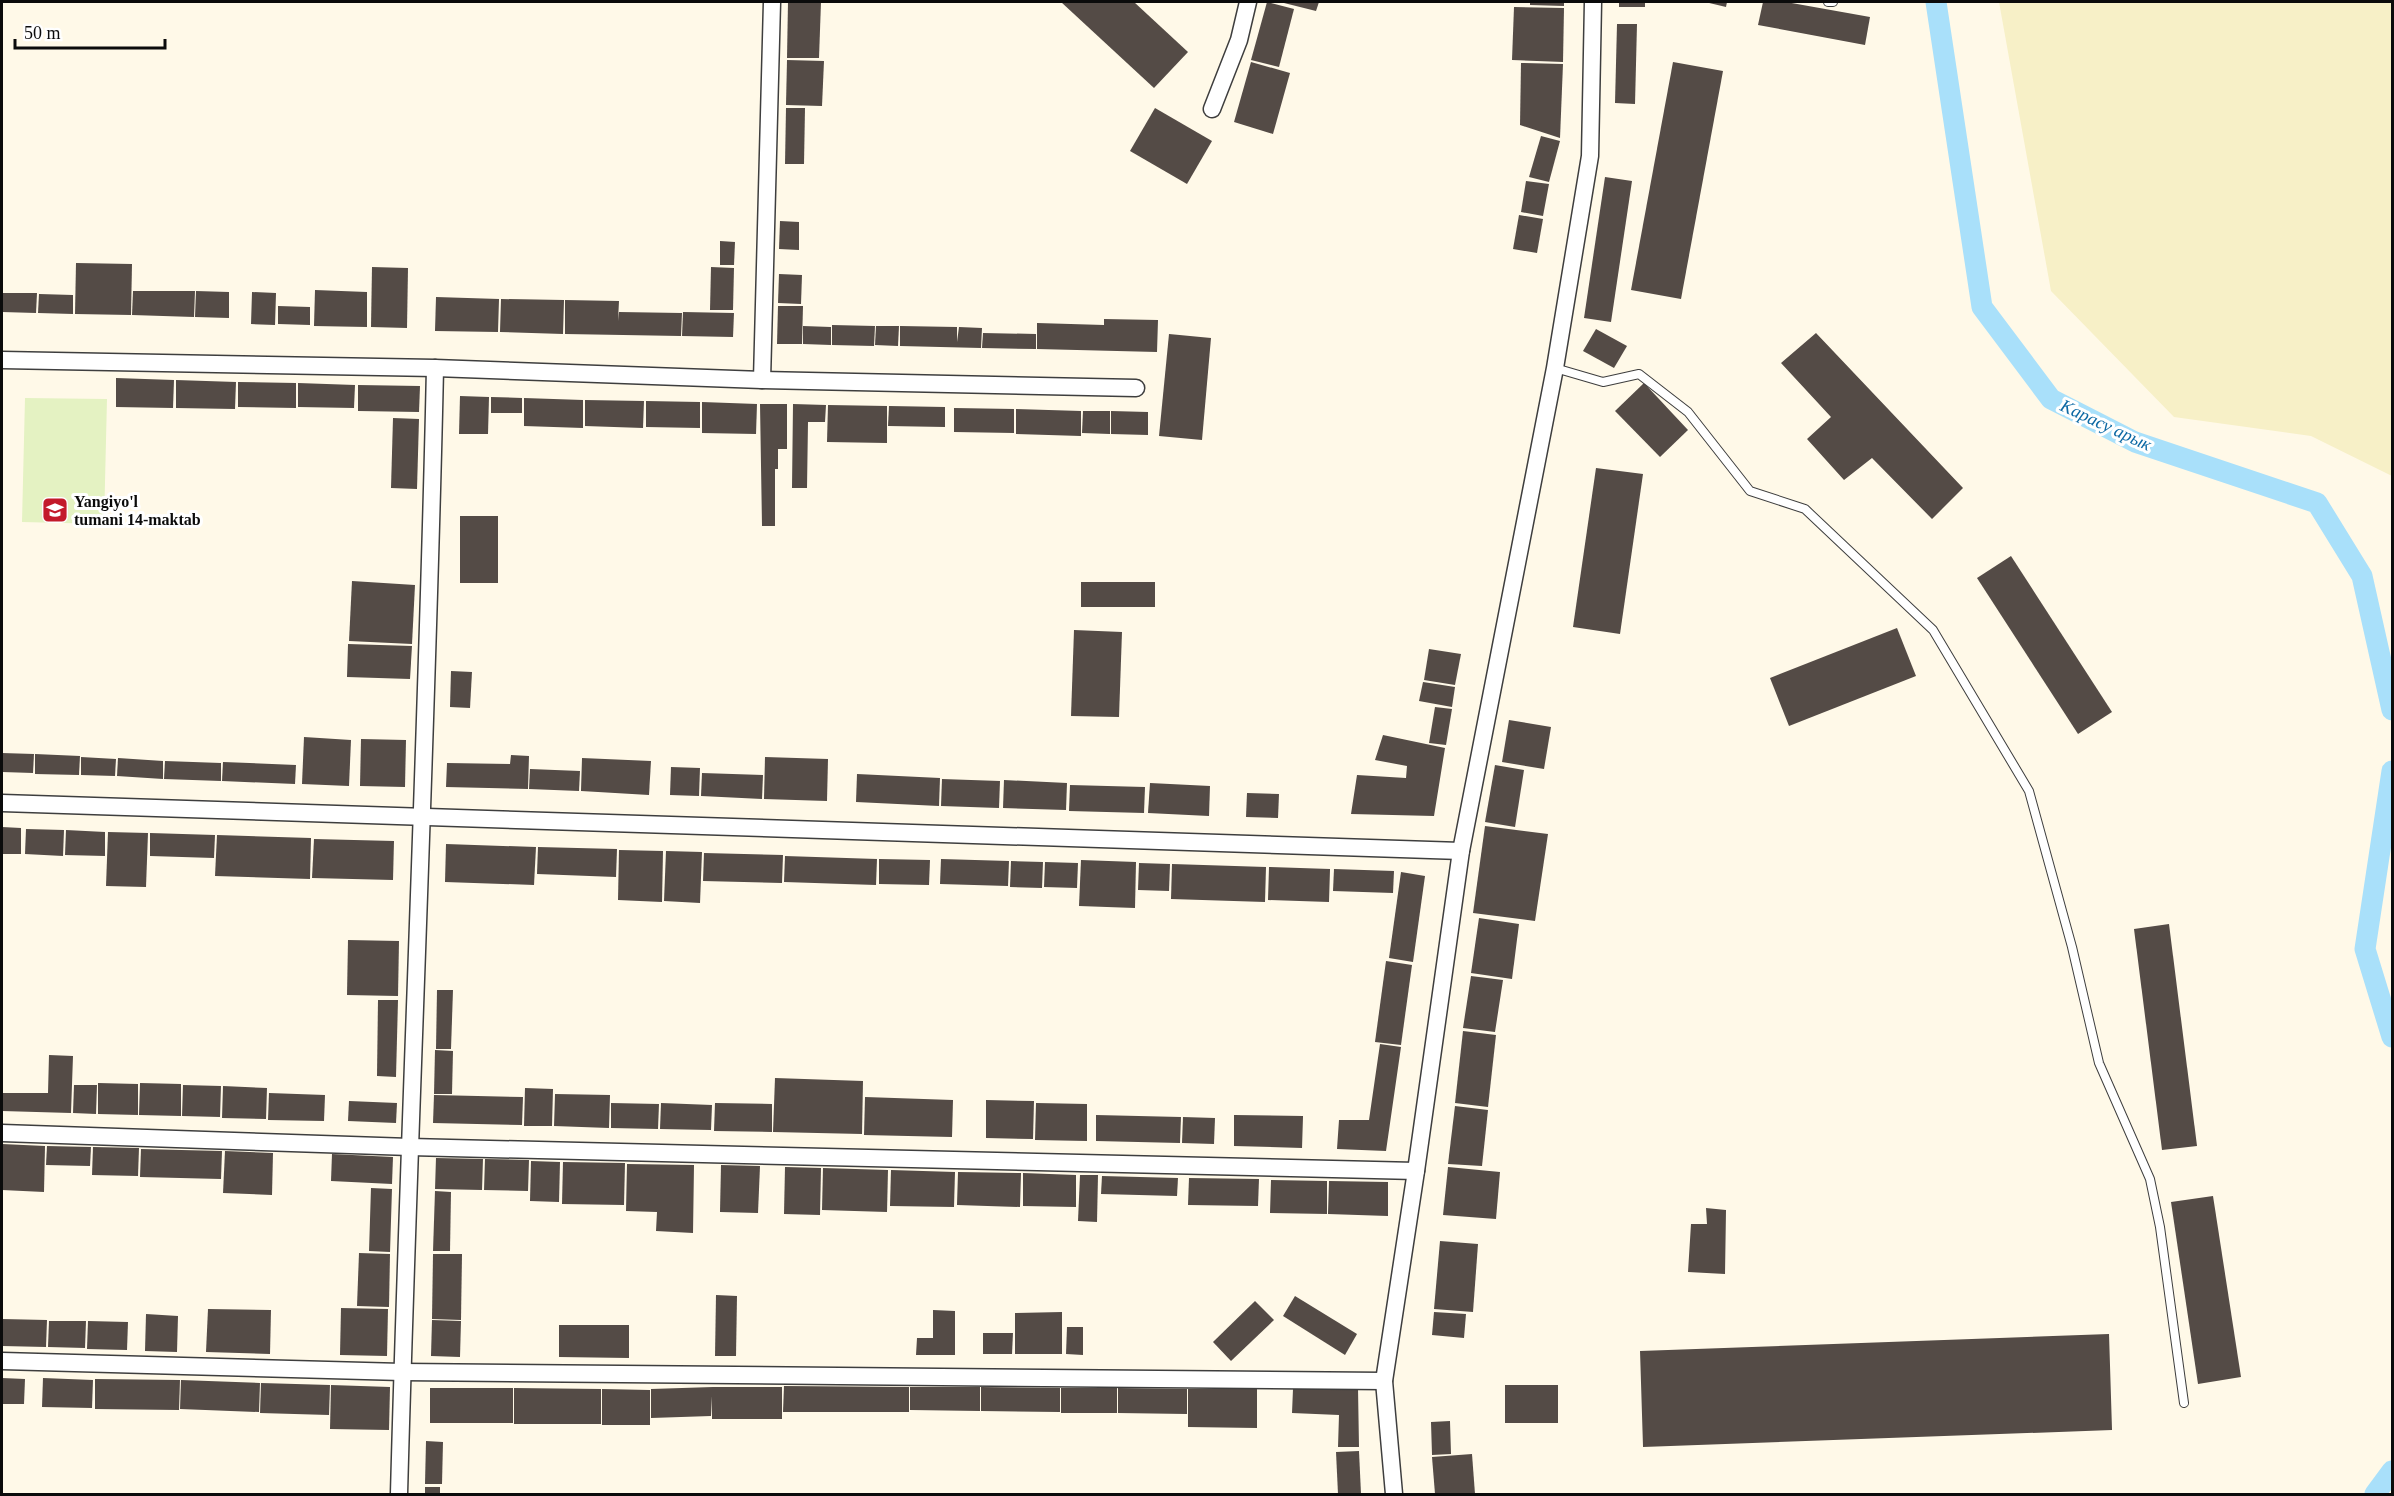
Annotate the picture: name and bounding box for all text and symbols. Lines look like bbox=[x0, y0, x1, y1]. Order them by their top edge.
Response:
scale bar bbox=[15, 12, 165, 50]
text: 50 m bbox=[24, 23, 61, 43]
water label: Карасу арык bbox=[2056, 395, 2155, 455]
place label: Yangiyo'l tumani 14-maktab bbox=[74, 493, 201, 528]
school or university icon: Yangiyo'l tumani 14-maktab bbox=[40, 495, 70, 525]

